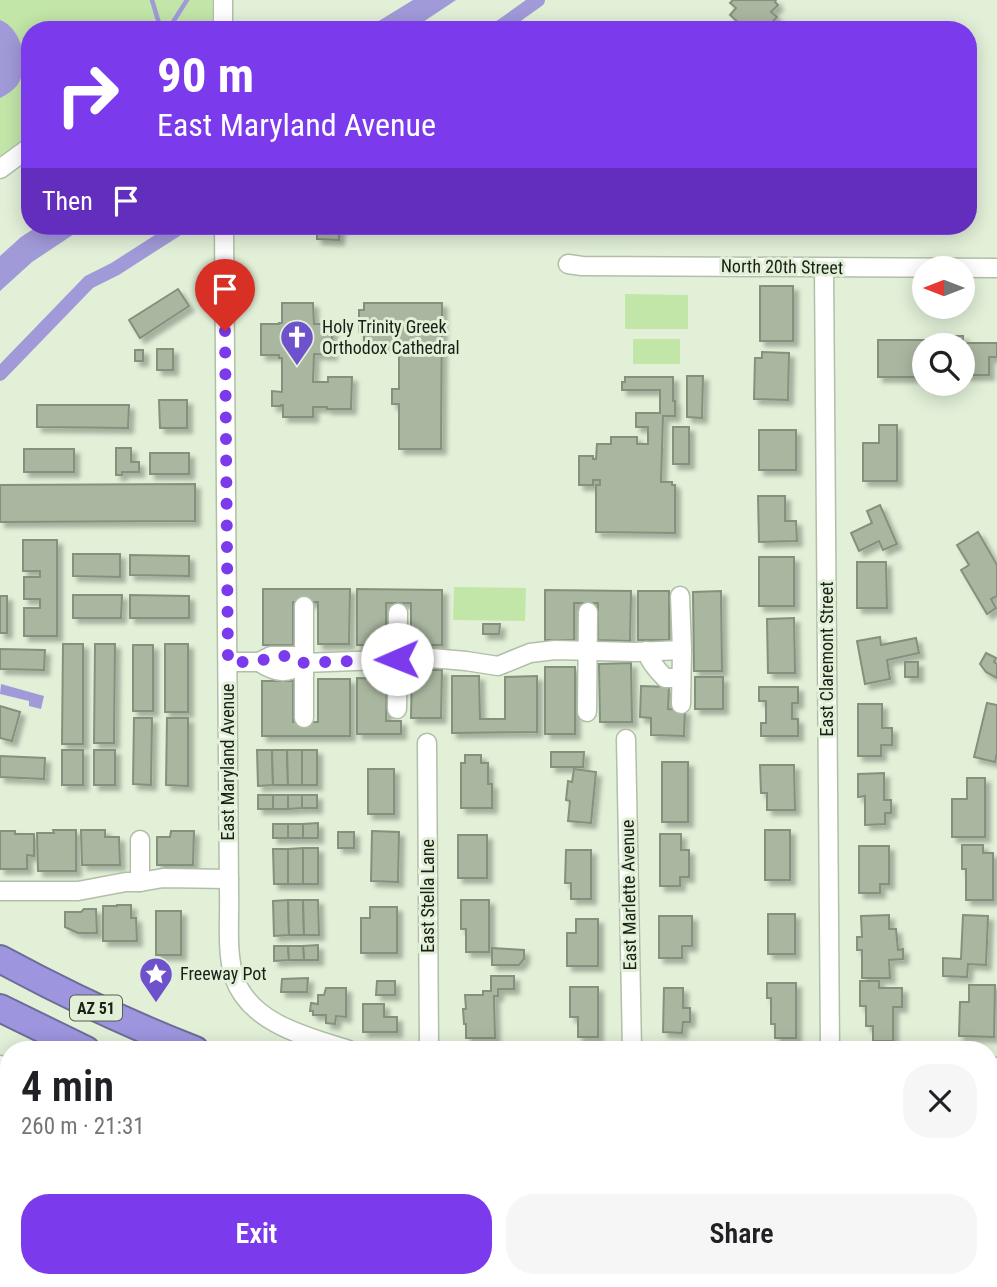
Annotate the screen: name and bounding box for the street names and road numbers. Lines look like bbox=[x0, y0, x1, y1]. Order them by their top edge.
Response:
street label: North 20th Street bbox=[721, 255, 843, 278]
street label: East Claremont Street bbox=[816, 582, 837, 736]
street label: East Maryland Avenue bbox=[217, 684, 238, 840]
street label: East Marlette Avenue bbox=[617, 820, 640, 970]
street label: East Stella Lane bbox=[417, 839, 438, 953]
road number: AZ 51 bbox=[70, 996, 122, 1020]

